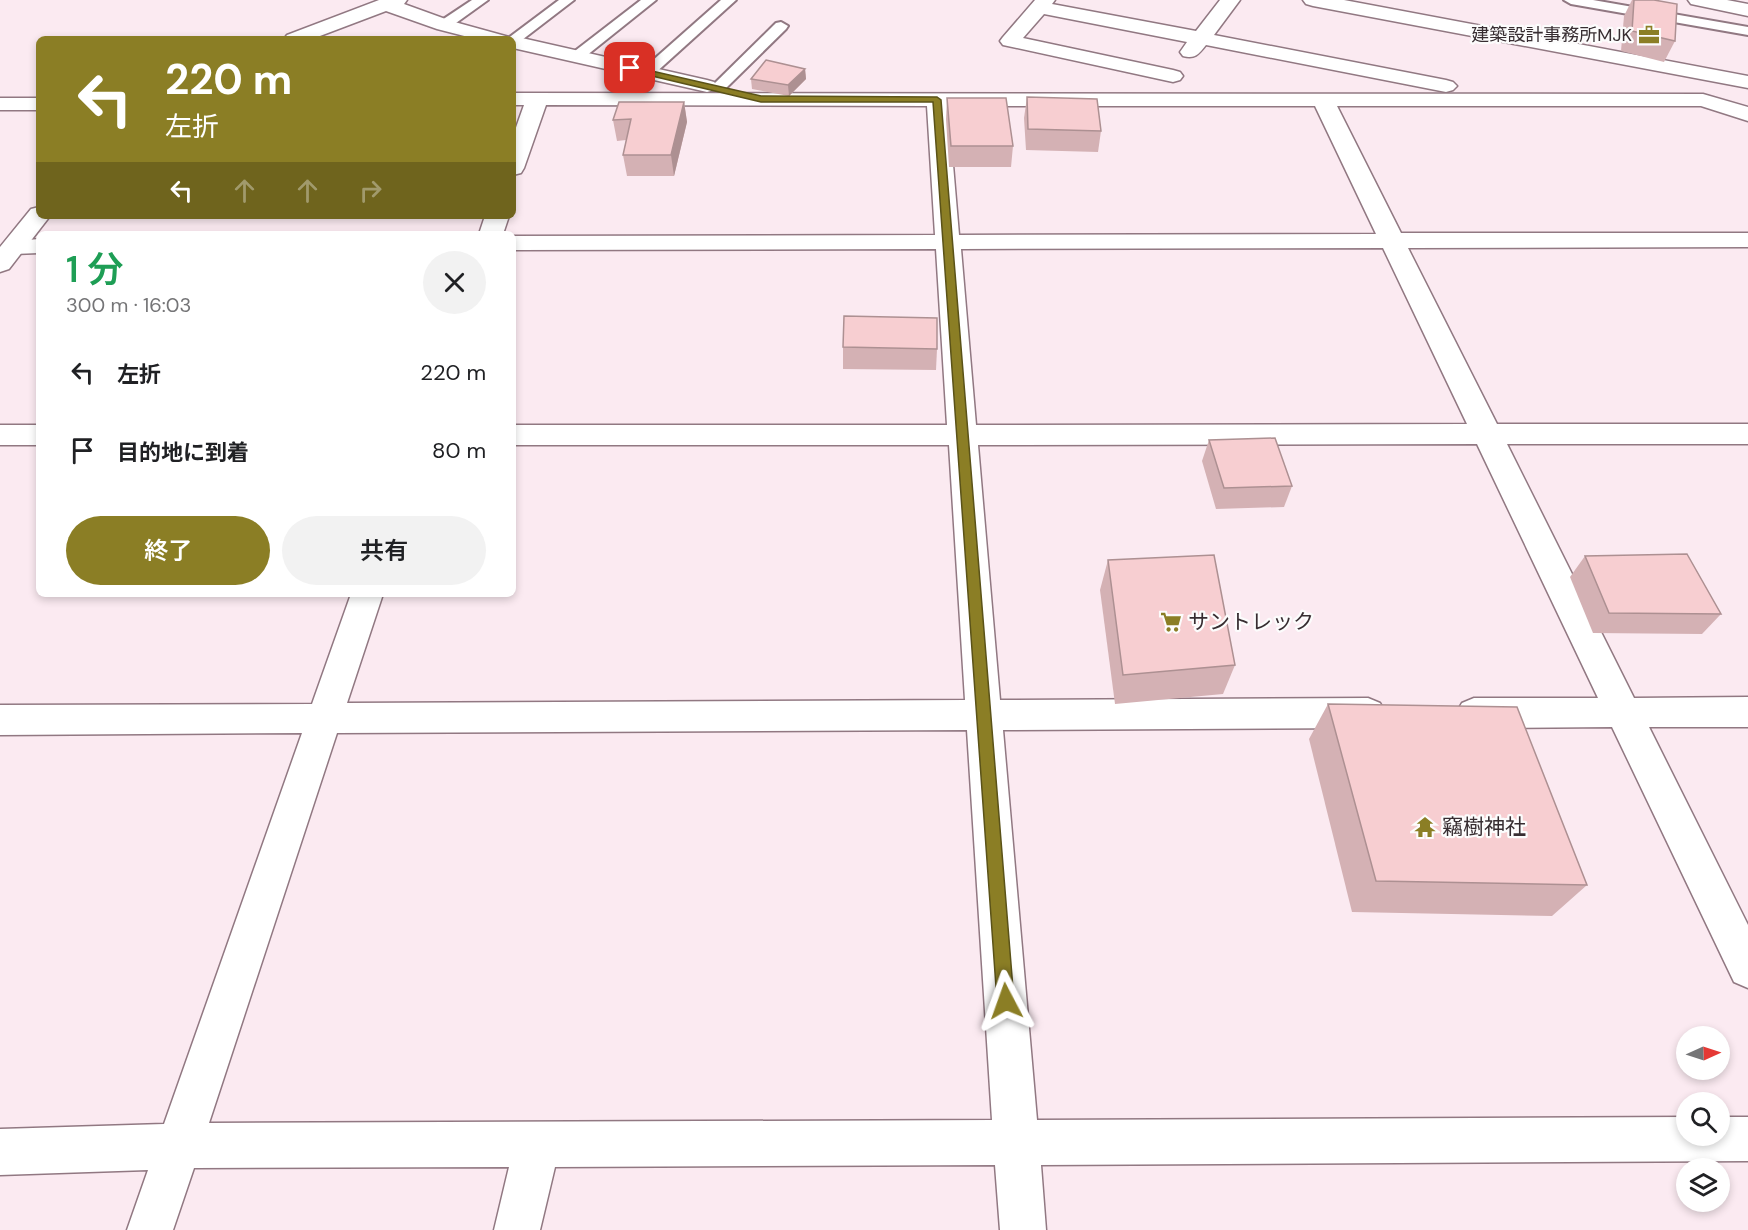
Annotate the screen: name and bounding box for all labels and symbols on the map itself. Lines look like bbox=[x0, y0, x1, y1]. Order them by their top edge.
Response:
place label: 建築設計事務所MJK bbox=[1471, 23, 1632, 47]
office icon: 建築設計事務所MJK bbox=[1637, 23, 1661, 47]
pin bbox=[604, 42, 655, 93]
place label: サントレック bbox=[1188, 608, 1314, 636]
supermarket icon: サントレック bbox=[1159, 610, 1183, 634]
place label: 竊樹神社 bbox=[1442, 813, 1526, 841]
temple icon: 竊樹神社 bbox=[1413, 815, 1437, 839]
position arrow bbox=[974, 969, 1038, 1033]
north arrow bbox=[1676, 1026, 1730, 1080]

